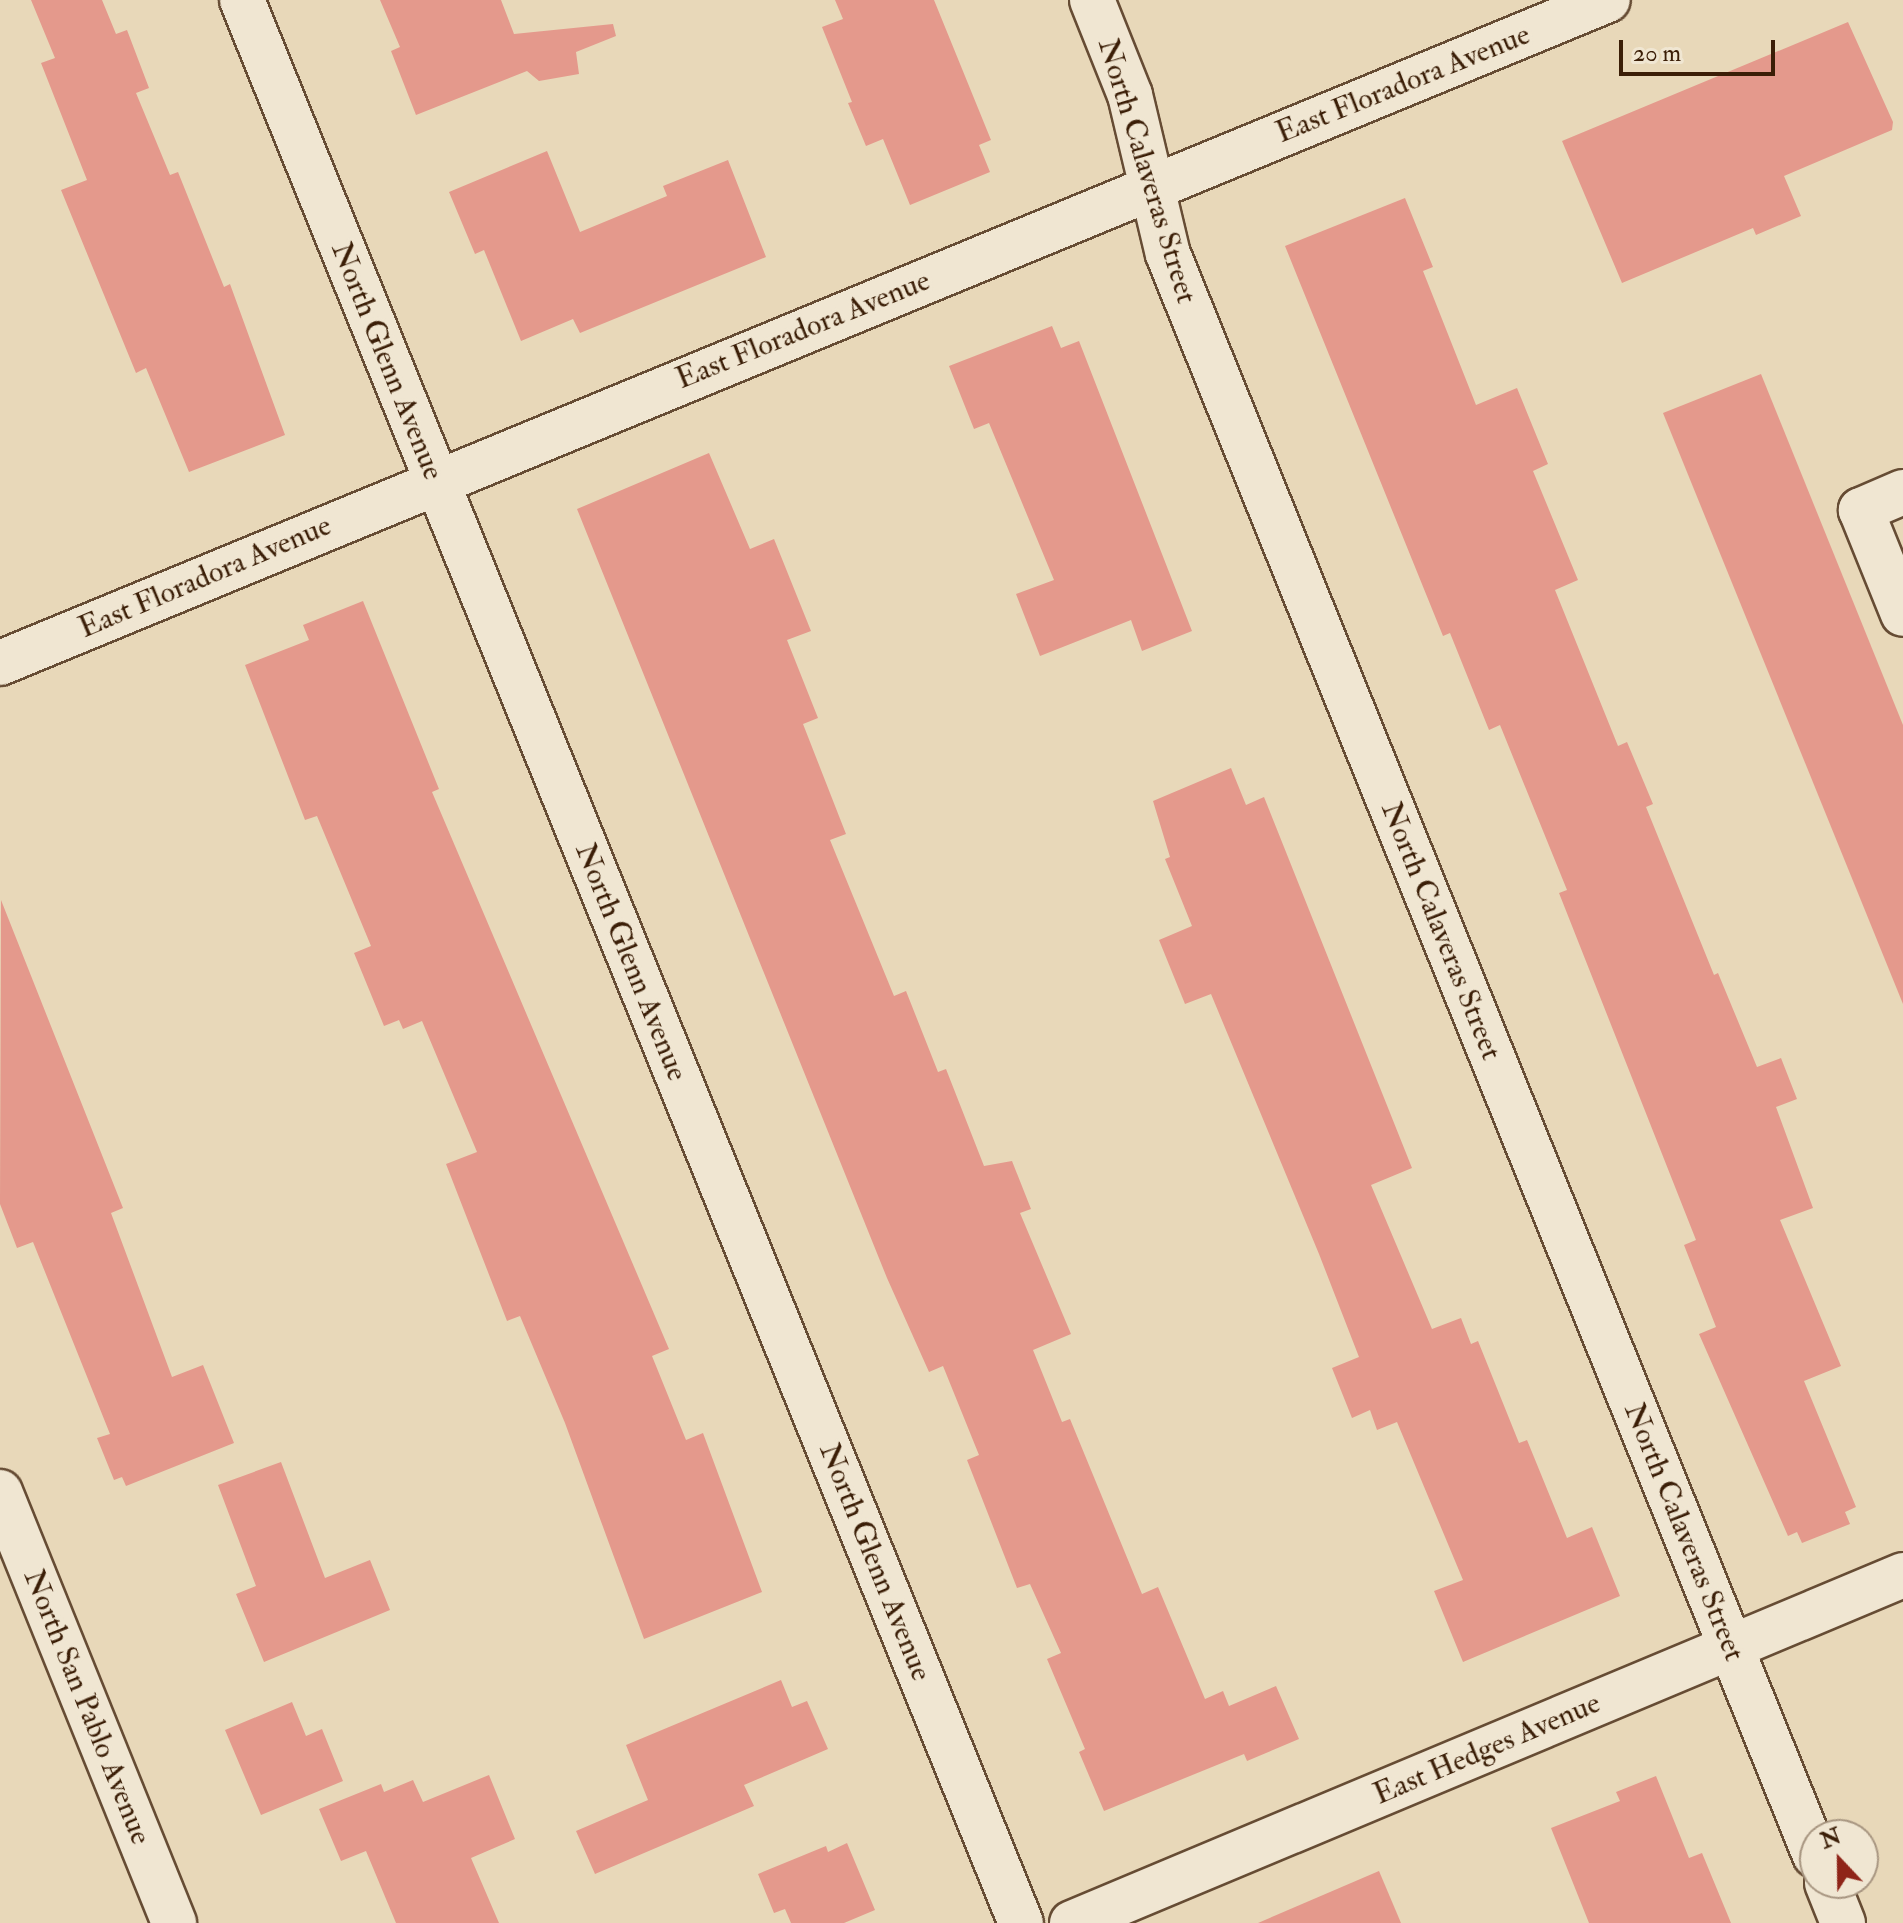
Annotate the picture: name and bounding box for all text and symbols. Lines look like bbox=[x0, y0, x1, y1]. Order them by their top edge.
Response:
street label: East Floradora Avenue bbox=[1271, 17, 1535, 151]
scale bar bbox=[1623, 24, 1779, 74]
street label: North Calaveras Street bbox=[1090, 34, 1204, 308]
text: 20 m bbox=[1633, 38, 1681, 69]
street label: North Glenn Avenue bbox=[323, 237, 451, 485]
street label: East Floradora Avenue bbox=[671, 263, 935, 397]
street label: East Floradora Avenue bbox=[73, 508, 337, 646]
street label: North Calaveras Street bbox=[1373, 797, 1509, 1065]
street label: North Glenn Avenue bbox=[567, 838, 695, 1086]
street label: North Calaveras Street bbox=[1616, 1398, 1752, 1666]
street label: North Glenn Avenue bbox=[811, 1438, 939, 1686]
street label: North San Pablo Avenue bbox=[15, 1564, 159, 1850]
street label: East Hedges Avenue bbox=[1368, 1685, 1606, 1813]
north arrow bbox=[1799, 1819, 1879, 1899]
text: N bbox=[1816, 1822, 1845, 1855]

